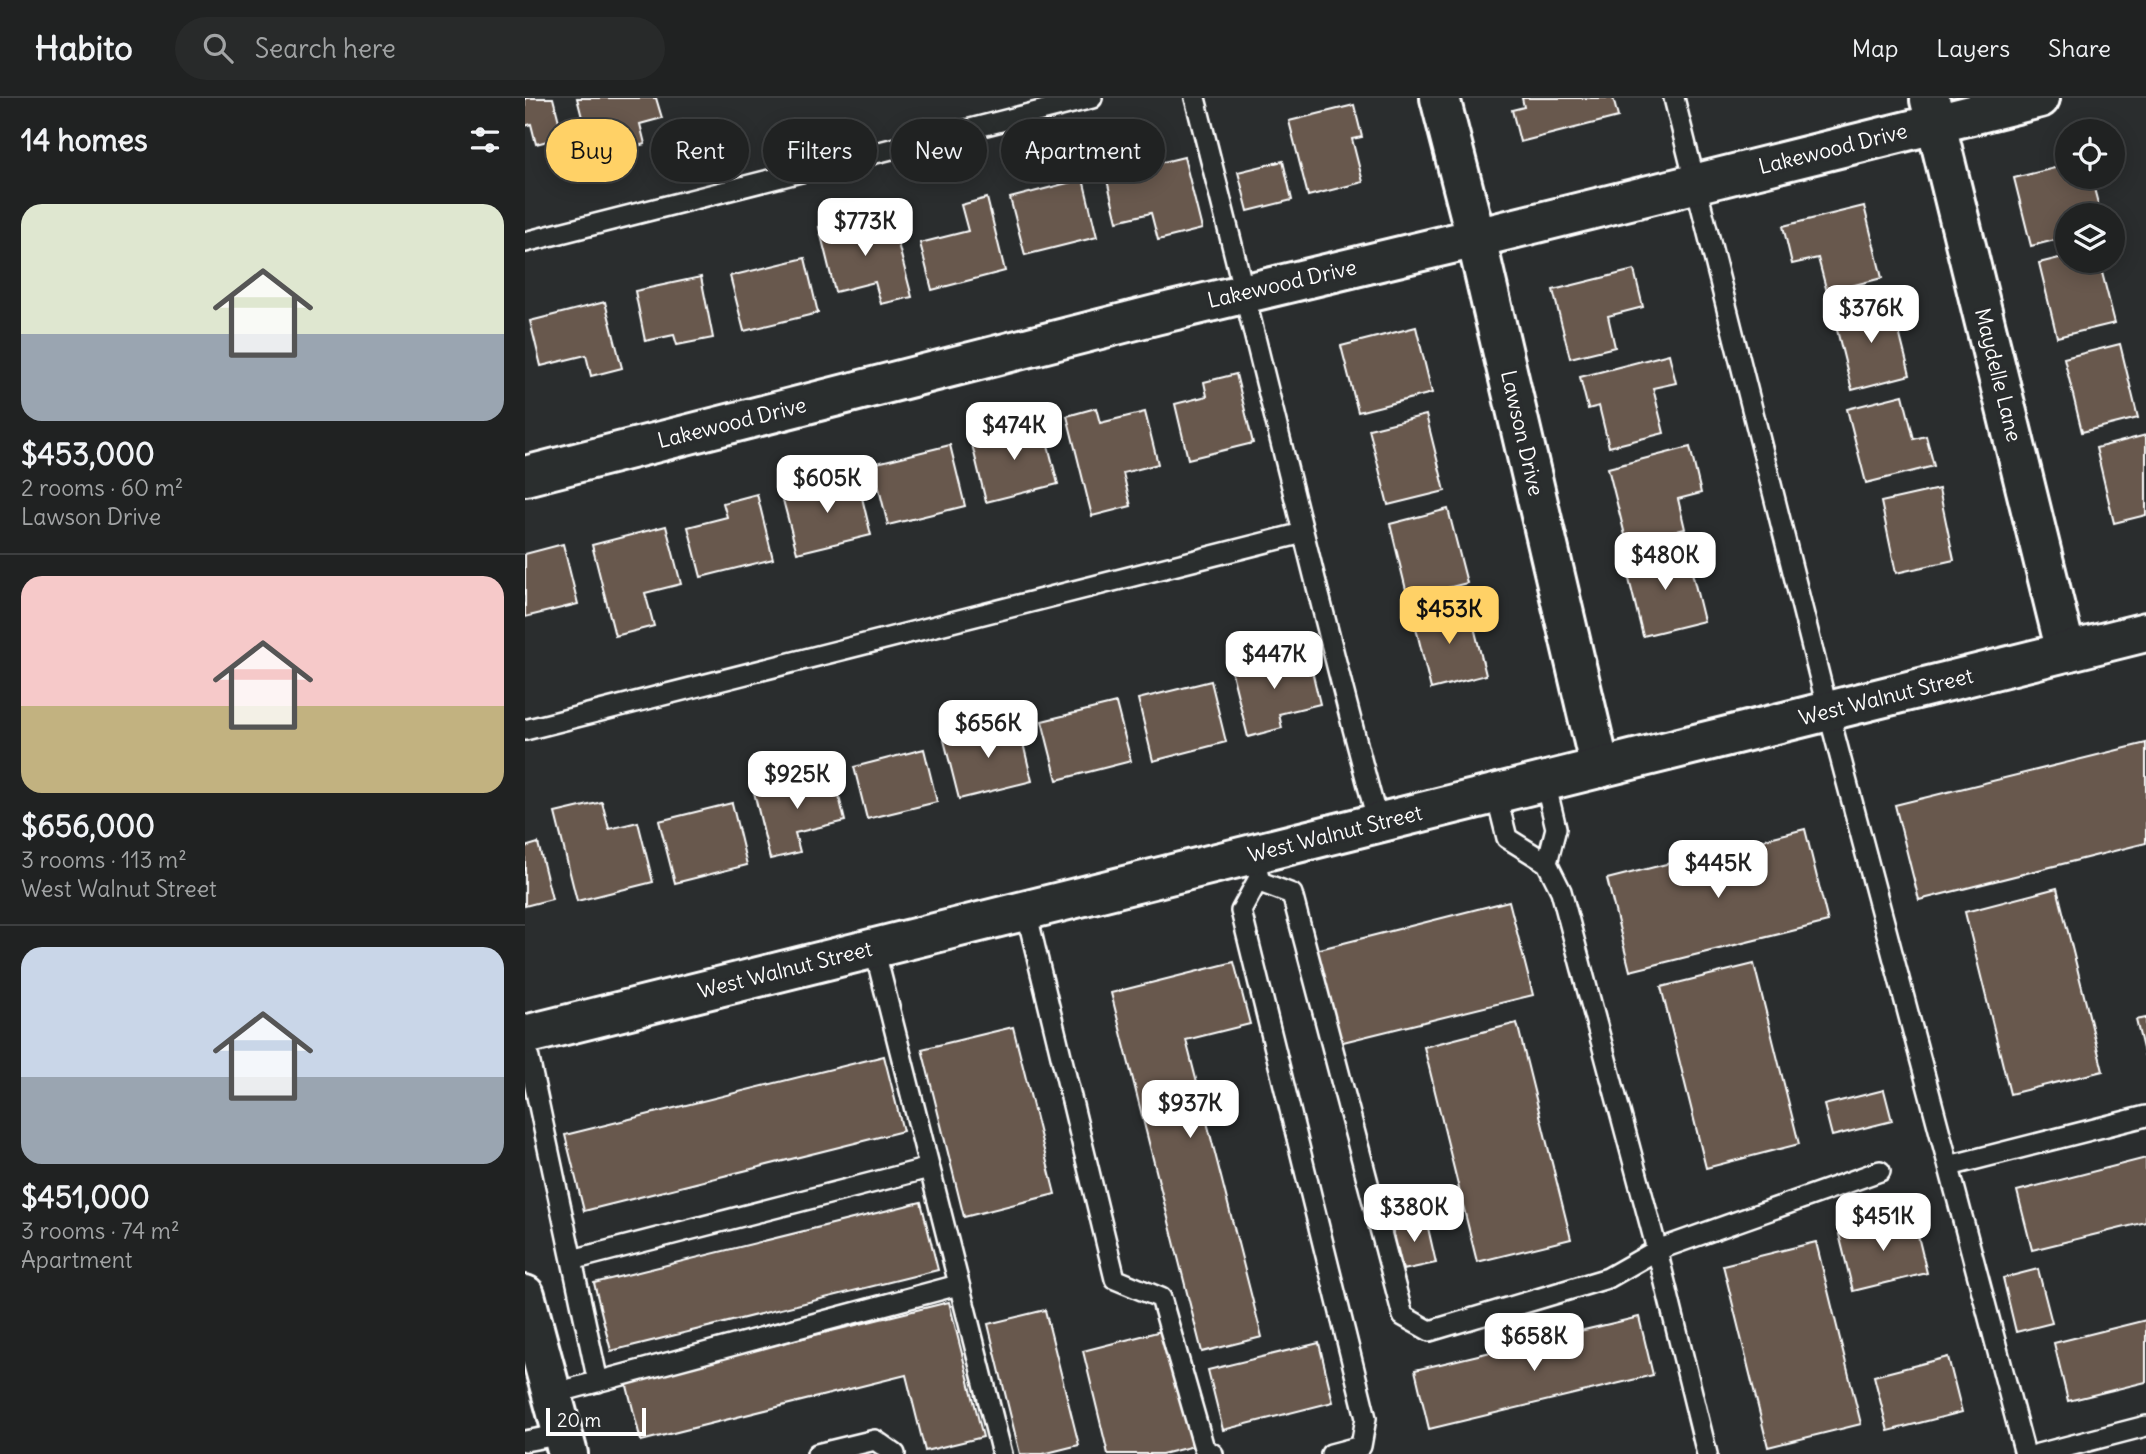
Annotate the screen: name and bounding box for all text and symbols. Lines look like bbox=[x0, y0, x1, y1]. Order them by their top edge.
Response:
search box bbox=[175, 17, 665, 80]
text: Habito bbox=[35, 27, 133, 69]
icon: search bbox=[199, 29, 237, 67]
text: Search here bbox=[255, 32, 396, 65]
text: Map bbox=[1852, 33, 1898, 63]
text: Layers bbox=[1936, 33, 2010, 63]
text: Share bbox=[2048, 33, 2111, 63]
street label: Lakewood Drive bbox=[1756, 117, 1910, 180]
chip: Buy bbox=[546, 119, 637, 182]
chip: Rent bbox=[651, 119, 749, 182]
chip: Filters bbox=[763, 119, 877, 182]
chip: New bbox=[891, 119, 987, 182]
chip: Apartment bbox=[1001, 119, 1165, 182]
map controls bbox=[2055, 119, 2125, 273]
button: locate bbox=[2055, 119, 2125, 189]
text: 14 homes bbox=[21, 121, 148, 159]
icon: filters bbox=[466, 121, 504, 159]
pin: $773K bbox=[816, 198, 914, 258]
button: layers bbox=[2055, 203, 2125, 273]
text: $773K bbox=[834, 206, 896, 235]
icon: home bbox=[200, 250, 326, 376]
street label: Lakewood Drive bbox=[1205, 253, 1359, 314]
pin: $376K bbox=[1822, 286, 1920, 345]
text: $376K bbox=[1839, 293, 1903, 322]
street label: Maydelle Lane bbox=[1969, 305, 2028, 444]
street label: Lawson Drive bbox=[1495, 368, 1550, 498]
street label: Lakewood Drive bbox=[655, 391, 809, 454]
pin: $474K bbox=[965, 402, 1063, 462]
text: $474K bbox=[982, 410, 1046, 439]
text: $453,000 bbox=[21, 435, 155, 473]
pin: $605K bbox=[778, 456, 876, 515]
text: $605K bbox=[793, 463, 861, 492]
text: 2 rooms · 60 m² bbox=[21, 473, 183, 502]
text: Lawson Drive bbox=[21, 502, 161, 531]
pin: $480K bbox=[1616, 532, 1714, 592]
text: $480K bbox=[1631, 540, 1699, 569]
pin: $453K bbox=[1400, 587, 1498, 646]
text: $453K bbox=[1416, 594, 1482, 623]
icon: home bbox=[200, 622, 326, 748]
pin: $447K bbox=[1225, 632, 1323, 691]
text: $447K bbox=[1242, 639, 1306, 668]
street label: West Walnut Street bbox=[1796, 662, 1976, 731]
pin: $656K bbox=[939, 700, 1037, 760]
text: $656K bbox=[955, 708, 1021, 737]
pin: $925K bbox=[748, 752, 846, 811]
text: $925K bbox=[764, 759, 830, 788]
street label: West Walnut Street bbox=[1245, 799, 1425, 868]
text: $656,000 bbox=[21, 807, 155, 845]
pin: $445K bbox=[1669, 840, 1767, 900]
text: 3 rooms · 113 m² bbox=[21, 845, 187, 874]
text: $445K bbox=[1685, 848, 1751, 877]
text: West Walnut Street bbox=[21, 874, 217, 903]
street label: West Walnut Street bbox=[695, 935, 875, 1004]
icon: home bbox=[200, 993, 326, 1119]
pin: $937K bbox=[1141, 1080, 1239, 1140]
text: $937K bbox=[1158, 1088, 1222, 1117]
text: $451,000 bbox=[21, 1178, 150, 1216]
pin: $380K bbox=[1365, 1184, 1463, 1244]
text: $380K bbox=[1380, 1192, 1448, 1221]
pin: $451K bbox=[1834, 1194, 1932, 1253]
text: $451K bbox=[1852, 1201, 1914, 1230]
text: 3 rooms · 74 m² bbox=[21, 1216, 180, 1245]
text: Apartment bbox=[21, 1245, 133, 1274]
pin: $658K bbox=[1485, 1314, 1583, 1373]
text: $658K bbox=[1501, 1321, 1567, 1350]
scale bar bbox=[546, 1405, 646, 1437]
text: 20 m bbox=[557, 1408, 601, 1432]

